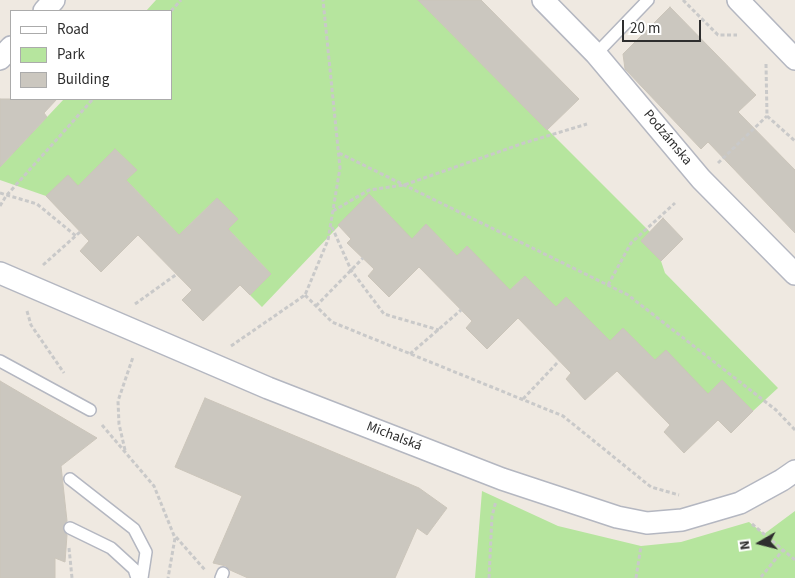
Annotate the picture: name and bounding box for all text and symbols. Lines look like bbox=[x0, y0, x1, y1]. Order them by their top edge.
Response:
legend bbox=[10, 10, 172, 100]
scale bar bbox=[625, 10, 704, 42]
text: 20 m bbox=[630, 18, 660, 39]
text: Road bbox=[57, 19, 89, 40]
text: Park bbox=[57, 44, 85, 65]
text: Building bbox=[57, 69, 109, 90]
street label: Podzámska bbox=[639, 107, 695, 169]
street label: Michalská bbox=[364, 419, 424, 455]
north arrow bbox=[735, 518, 785, 568]
text: N bbox=[735, 539, 756, 551]

